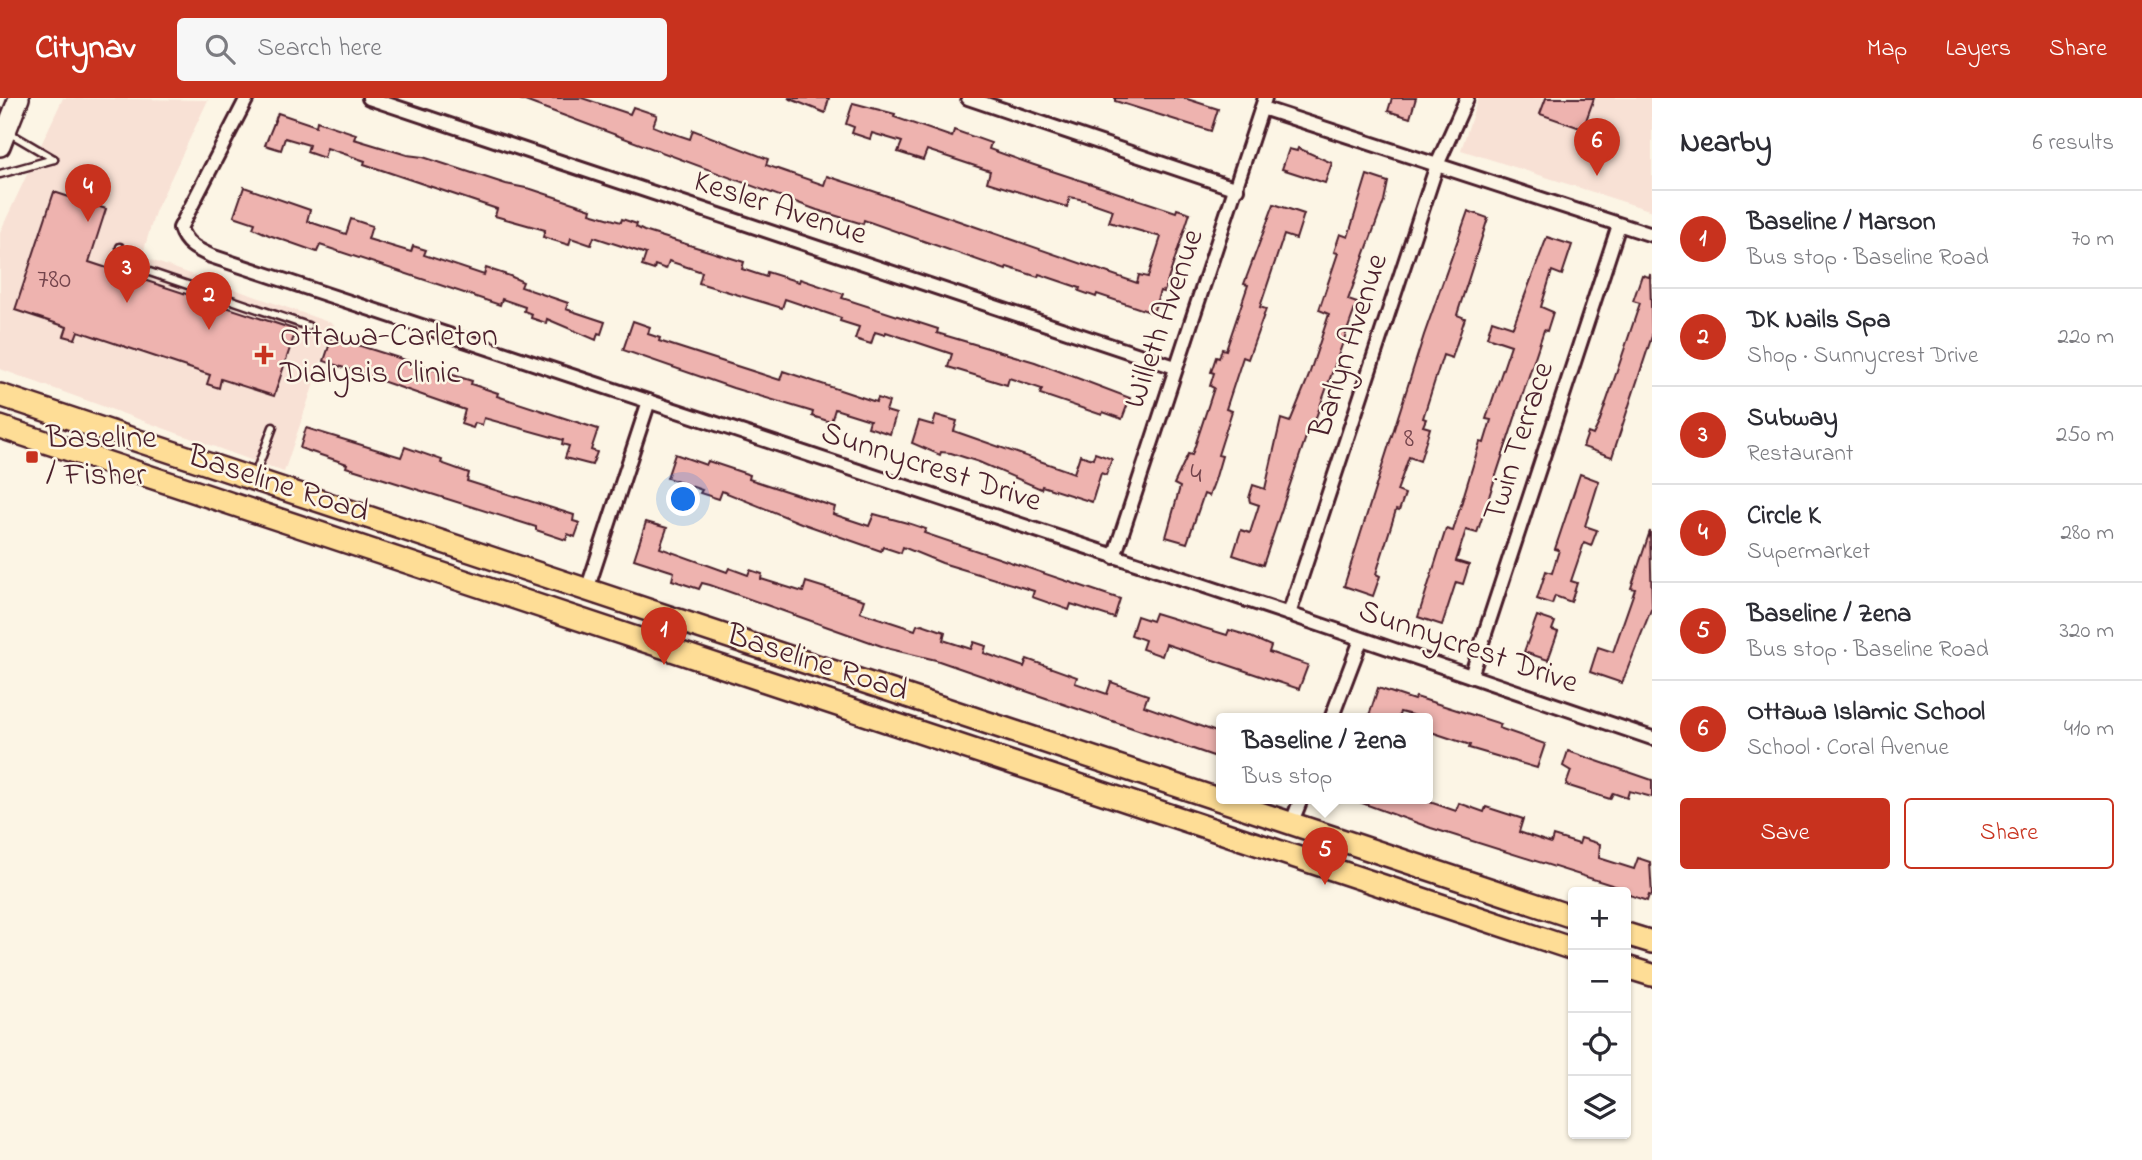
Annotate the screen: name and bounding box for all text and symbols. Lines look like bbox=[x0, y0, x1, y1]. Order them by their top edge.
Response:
search box bbox=[177, 18, 667, 81]
text: Citynav bbox=[35, 25, 135, 73]
icon: search bbox=[201, 30, 239, 68]
text: Search here bbox=[257, 30, 382, 68]
text: Map bbox=[1867, 32, 1907, 67]
text: Layers bbox=[1945, 32, 2011, 67]
text: Share bbox=[2049, 32, 2107, 67]
pin: 6 bbox=[1574, 118, 1620, 176]
text: Nearby bbox=[1680, 122, 1772, 166]
text: 6 results bbox=[2033, 127, 2114, 160]
street label: Kesler Avenue bbox=[687, 159, 873, 259]
pin: 4 bbox=[65, 164, 111, 222]
text: Baseline / Marson bbox=[1747, 204, 1935, 242]
street label: Willeth Avenue bbox=[1112, 222, 1218, 415]
text: 1 bbox=[1699, 223, 1707, 256]
text: 70 m bbox=[2071, 223, 2114, 256]
text: Bus stop · Baseline Road bbox=[1747, 242, 1989, 275]
pin: 3 bbox=[104, 245, 150, 303]
street label: Barlyn Avenue bbox=[1298, 247, 1402, 445]
house number: 780 bbox=[37, 260, 71, 301]
pin: 2 bbox=[186, 272, 232, 330]
text: DK Nails Spa bbox=[1747, 302, 1890, 340]
place label: Ottawa-Carleton Dialysis Clinic bbox=[279, 314, 498, 398]
text: 2 bbox=[1697, 321, 1709, 354]
text: 220 m bbox=[2058, 321, 2114, 354]
text: Shop · Sunnycrest Drive bbox=[1747, 340, 1978, 373]
marker: Ottawa-Carleton Dialysis Clinic bbox=[254, 345, 274, 365]
street label: Twin Terrace bbox=[1472, 356, 1568, 528]
text: Subway bbox=[1747, 400, 1838, 438]
street label: Sunnycrest Drive bbox=[815, 410, 1048, 526]
place label: Baseline / Fisher bbox=[45, 416, 157, 500]
house number: 8 bbox=[1404, 419, 1414, 460]
text: 3 bbox=[1698, 419, 1708, 452]
text: 250 m bbox=[2056, 419, 2114, 452]
street label: Baseline Road bbox=[180, 433, 375, 536]
text: Restaurant bbox=[1747, 438, 1854, 471]
marker: Baseline / Fisher bbox=[24, 449, 40, 465]
house number: 4 bbox=[1190, 455, 1202, 496]
your location bbox=[666, 482, 700, 516]
text: Circle K bbox=[1747, 498, 1821, 536]
text: 4 bbox=[1698, 517, 1708, 550]
text: 280 m bbox=[2060, 517, 2114, 550]
text: Supermarket bbox=[1747, 536, 1870, 569]
street label: Sunnycrest Drive bbox=[1352, 588, 1585, 708]
text: Baseline / Zena bbox=[1747, 596, 1911, 634]
pin: 1 bbox=[641, 607, 687, 665]
street label: Baseline Road bbox=[719, 612, 914, 715]
text: 5 bbox=[1696, 615, 1710, 648]
text: 320 m bbox=[2060, 615, 2114, 648]
text: Bus stop · Baseline Road bbox=[1747, 634, 1989, 667]
text: Ottawa Islamic School bbox=[1747, 694, 1985, 732]
popup bbox=[1216, 713, 1433, 804]
text: 6 bbox=[1698, 713, 1708, 746]
text: 410 m bbox=[2064, 713, 2114, 746]
text: Baseline / Zena bbox=[1242, 723, 1407, 761]
text: School · Coral Avenue bbox=[1747, 732, 1949, 765]
text: Bus stop bbox=[1242, 761, 1332, 794]
button: Save bbox=[1680, 798, 1890, 869]
button: Share bbox=[1904, 798, 2114, 869]
pin: 5 bbox=[1302, 827, 1348, 885]
map controls bbox=[1568, 887, 1631, 1139]
button: + bbox=[1568, 887, 1631, 950]
button: − bbox=[1568, 950, 1631, 1013]
button: locate bbox=[1568, 1013, 1631, 1076]
button: layers bbox=[1568, 1076, 1631, 1139]

